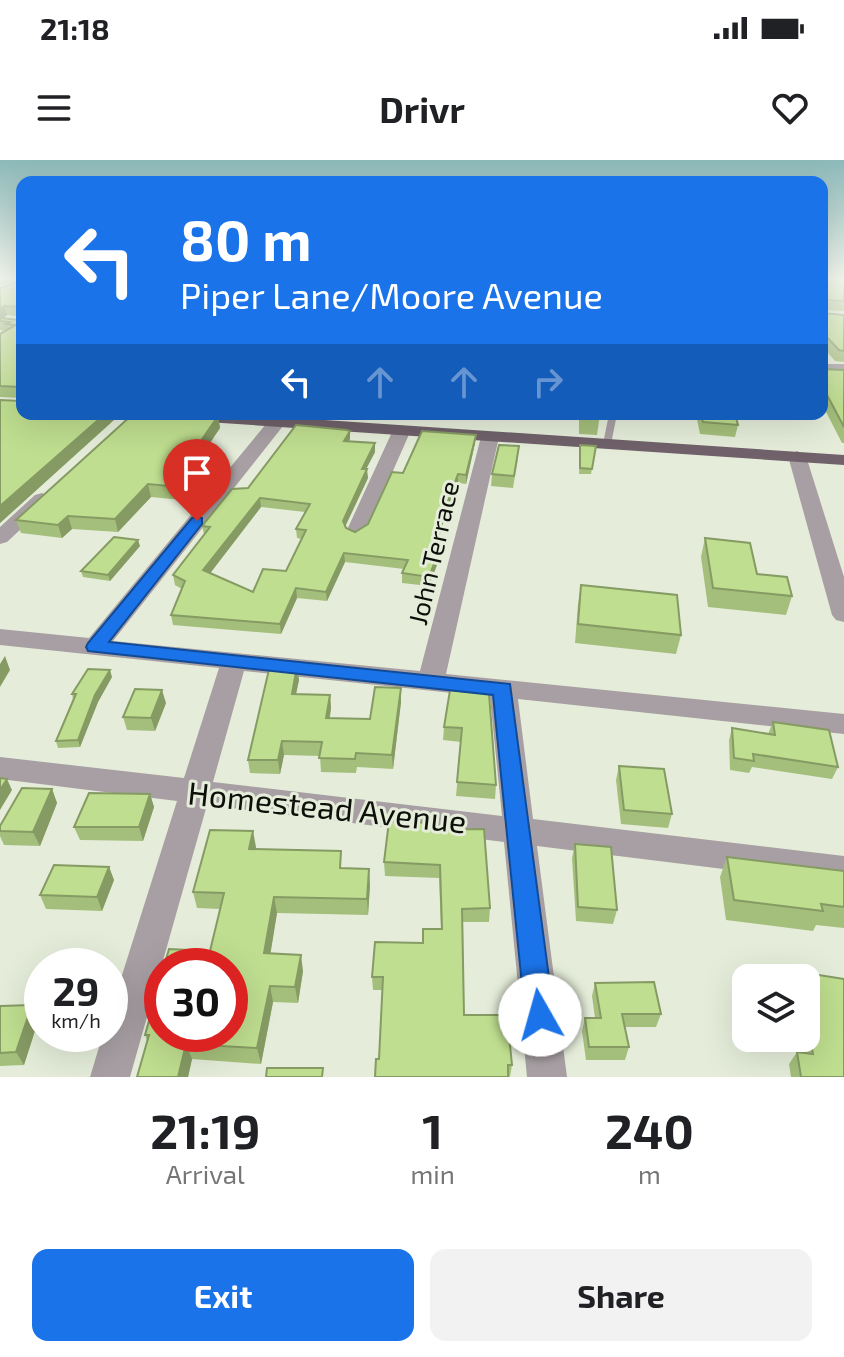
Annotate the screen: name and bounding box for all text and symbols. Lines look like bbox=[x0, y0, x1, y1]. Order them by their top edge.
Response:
text: 21:18 bbox=[40, 10, 110, 46]
icon: menu bbox=[32, 86, 76, 130]
icon: heart bbox=[768, 86, 812, 130]
text: Drivr bbox=[379, 87, 465, 130]
text: 80 m bbox=[180, 205, 312, 272]
icon: left bbox=[48, 208, 152, 312]
text: Piper Lane/Moore Avenue bbox=[180, 273, 603, 316]
icon: left bbox=[274, 360, 318, 404]
icon: ahead bbox=[358, 360, 402, 404]
icon: ahead bbox=[442, 360, 486, 404]
icon: right bbox=[526, 360, 570, 404]
pin bbox=[163, 439, 231, 521]
icon: arrive bbox=[175, 451, 219, 495]
street label: John Terrace bbox=[401, 478, 464, 628]
street label: Homestead Avenue bbox=[186, 772, 468, 840]
speed limit sign: 30 bbox=[144, 948, 248, 1052]
map controls bbox=[732, 964, 820, 1052]
button: layers bbox=[732, 964, 820, 1052]
text: 29 bbox=[53, 966, 99, 1014]
position arrow bbox=[498, 973, 582, 1057]
text: km/h bbox=[51, 1008, 101, 1032]
text: 21:19 bbox=[150, 1101, 260, 1159]
text: 1 bbox=[422, 1101, 443, 1159]
text: 240 bbox=[605, 1101, 694, 1159]
text: Arrival bbox=[166, 1158, 245, 1189]
text: min bbox=[410, 1158, 455, 1189]
text: m bbox=[638, 1158, 661, 1189]
button: Exit bbox=[32, 1249, 414, 1341]
button: Share bbox=[430, 1249, 812, 1341]

